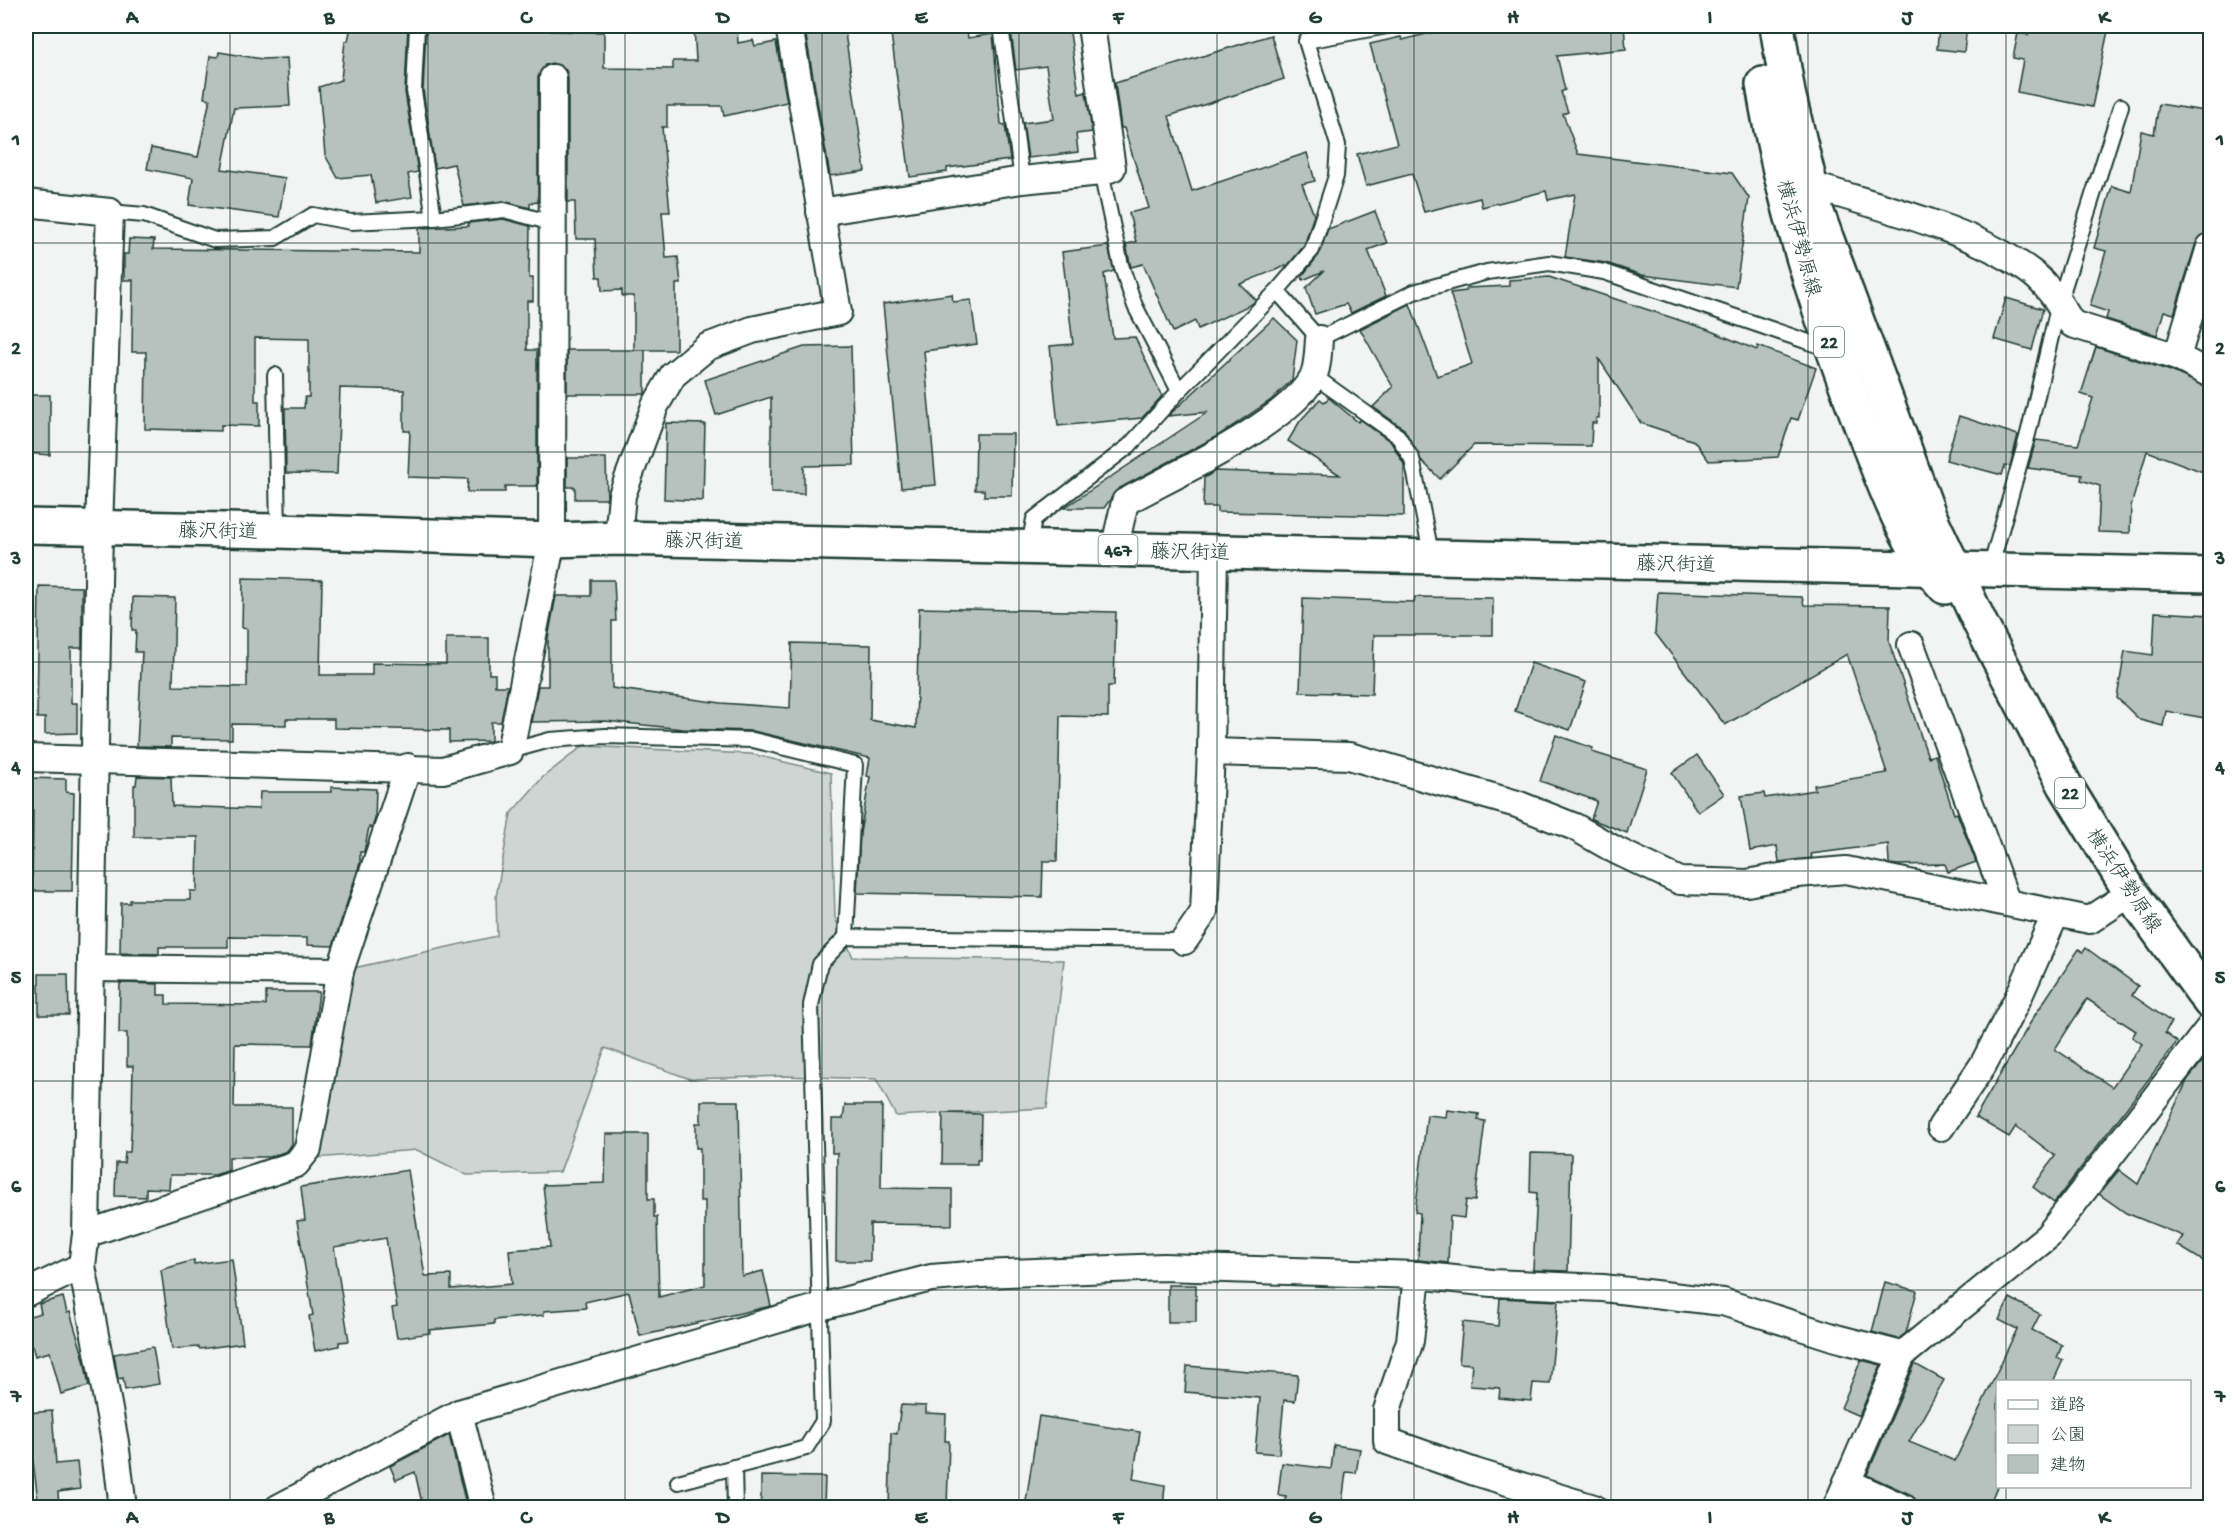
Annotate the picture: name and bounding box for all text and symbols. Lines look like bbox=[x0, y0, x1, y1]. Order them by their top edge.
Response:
text: A bbox=[125, 8, 140, 31]
text: B bbox=[323, 8, 335, 31]
text: C bbox=[520, 8, 534, 31]
text: D bbox=[714, 8, 730, 31]
text: E bbox=[915, 8, 929, 31]
text: F bbox=[1112, 8, 1125, 31]
text: G bbox=[1309, 8, 1323, 31]
text: H bbox=[1507, 8, 1519, 31]
text: I bbox=[1708, 8, 1713, 31]
text: J bbox=[1901, 8, 1914, 31]
text: K bbox=[2097, 8, 2112, 31]
text: 1 bbox=[11, 130, 20, 153]
text: 1 bbox=[2215, 130, 2224, 153]
street label: 横浜伊勢原線 bbox=[1770, 177, 1825, 300]
road number: 22 bbox=[1814, 327, 1844, 357]
text: 2 bbox=[11, 339, 21, 362]
text: 2 bbox=[2215, 339, 2225, 362]
street label: 藤沢街道 bbox=[178, 519, 258, 546]
street label: 藤沢街道 bbox=[664, 529, 744, 556]
road number: 467 bbox=[1098, 535, 1138, 565]
street label: 藤沢街道 bbox=[1150, 540, 1230, 567]
text: 3 bbox=[10, 549, 21, 572]
text: 3 bbox=[2214, 549, 2225, 572]
street label: 藤沢街道 bbox=[1636, 552, 1716, 579]
text: 4 bbox=[10, 758, 21, 781]
text: 4 bbox=[2214, 758, 2225, 781]
road number: 22 bbox=[2055, 778, 2085, 808]
street label: 横浜伊勢原線 bbox=[2080, 824, 2166, 938]
text: 5 bbox=[11, 968, 22, 991]
text: 5 bbox=[2215, 968, 2226, 991]
text: 6 bbox=[11, 1177, 22, 1200]
text: 6 bbox=[2215, 1177, 2226, 1200]
legend bbox=[1996, 1380, 2191, 1488]
text: 7 bbox=[10, 1387, 23, 1410]
text: 7 bbox=[2214, 1387, 2227, 1410]
text: 道路 bbox=[2050, 1395, 2086, 1417]
text: 公園 bbox=[2050, 1426, 2086, 1447]
text: 建物 bbox=[2050, 1455, 2086, 1477]
text: A bbox=[125, 1508, 140, 1531]
text: B bbox=[323, 1508, 335, 1531]
text: C bbox=[520, 1508, 534, 1531]
text: D bbox=[714, 1508, 730, 1531]
text: E bbox=[915, 1508, 929, 1531]
text: F bbox=[1112, 1508, 1125, 1531]
text: G bbox=[1309, 1508, 1323, 1531]
text: H bbox=[1507, 1508, 1519, 1531]
text: I bbox=[1708, 1508, 1713, 1531]
text: J bbox=[1901, 1508, 1914, 1531]
text: K bbox=[2097, 1508, 2112, 1531]

